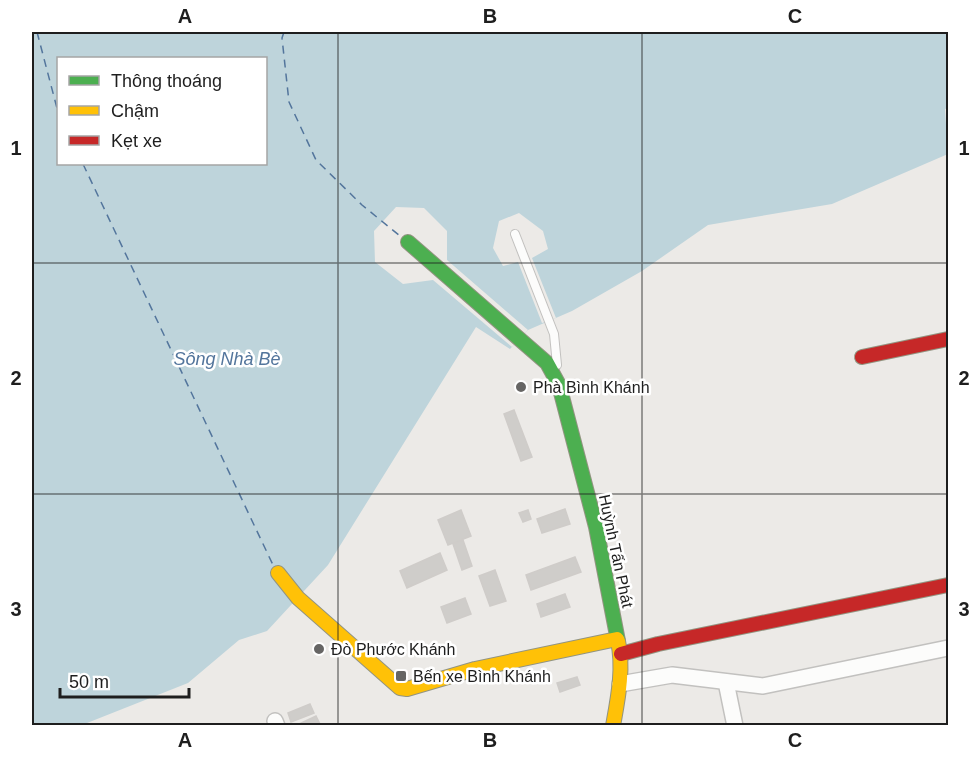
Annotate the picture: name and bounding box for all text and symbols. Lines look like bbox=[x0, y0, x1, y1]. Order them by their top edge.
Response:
text: A bbox=[178, 5, 192, 27]
text: B bbox=[483, 5, 497, 27]
text: C bbox=[788, 5, 802, 27]
legend bbox=[57, 57, 267, 165]
text: Thông thoáng bbox=[111, 71, 222, 91]
text: Chậm bbox=[111, 101, 159, 121]
text: Kẹt xe bbox=[111, 131, 162, 151]
text: 1 bbox=[10, 137, 22, 159]
text: 1 bbox=[958, 137, 970, 159]
water label: Sông Nhà Bè bbox=[173, 349, 281, 369]
text: 2 bbox=[10, 367, 22, 389]
text: 2 bbox=[958, 367, 970, 389]
place label: Phà Bình Khánh bbox=[533, 379, 650, 396]
marker: Phà Bình Khánh bbox=[514, 380, 528, 394]
street label: Huỳnh Tấn Phát bbox=[596, 493, 636, 610]
text: 3 bbox=[10, 598, 22, 620]
text: 3 bbox=[958, 598, 970, 620]
place label: Đò Phước Khánh bbox=[331, 641, 455, 658]
marker: Đò Phước Khánh bbox=[312, 642, 326, 656]
scale bar bbox=[60, 661, 189, 699]
place label: Bến xe Bình Khánh bbox=[413, 668, 551, 685]
marker: Bến xe Bình Khánh bbox=[394, 669, 408, 683]
text: 50 m bbox=[69, 672, 109, 692]
text: A bbox=[178, 729, 192, 751]
text: B bbox=[483, 729, 497, 751]
text: C bbox=[788, 729, 802, 751]

